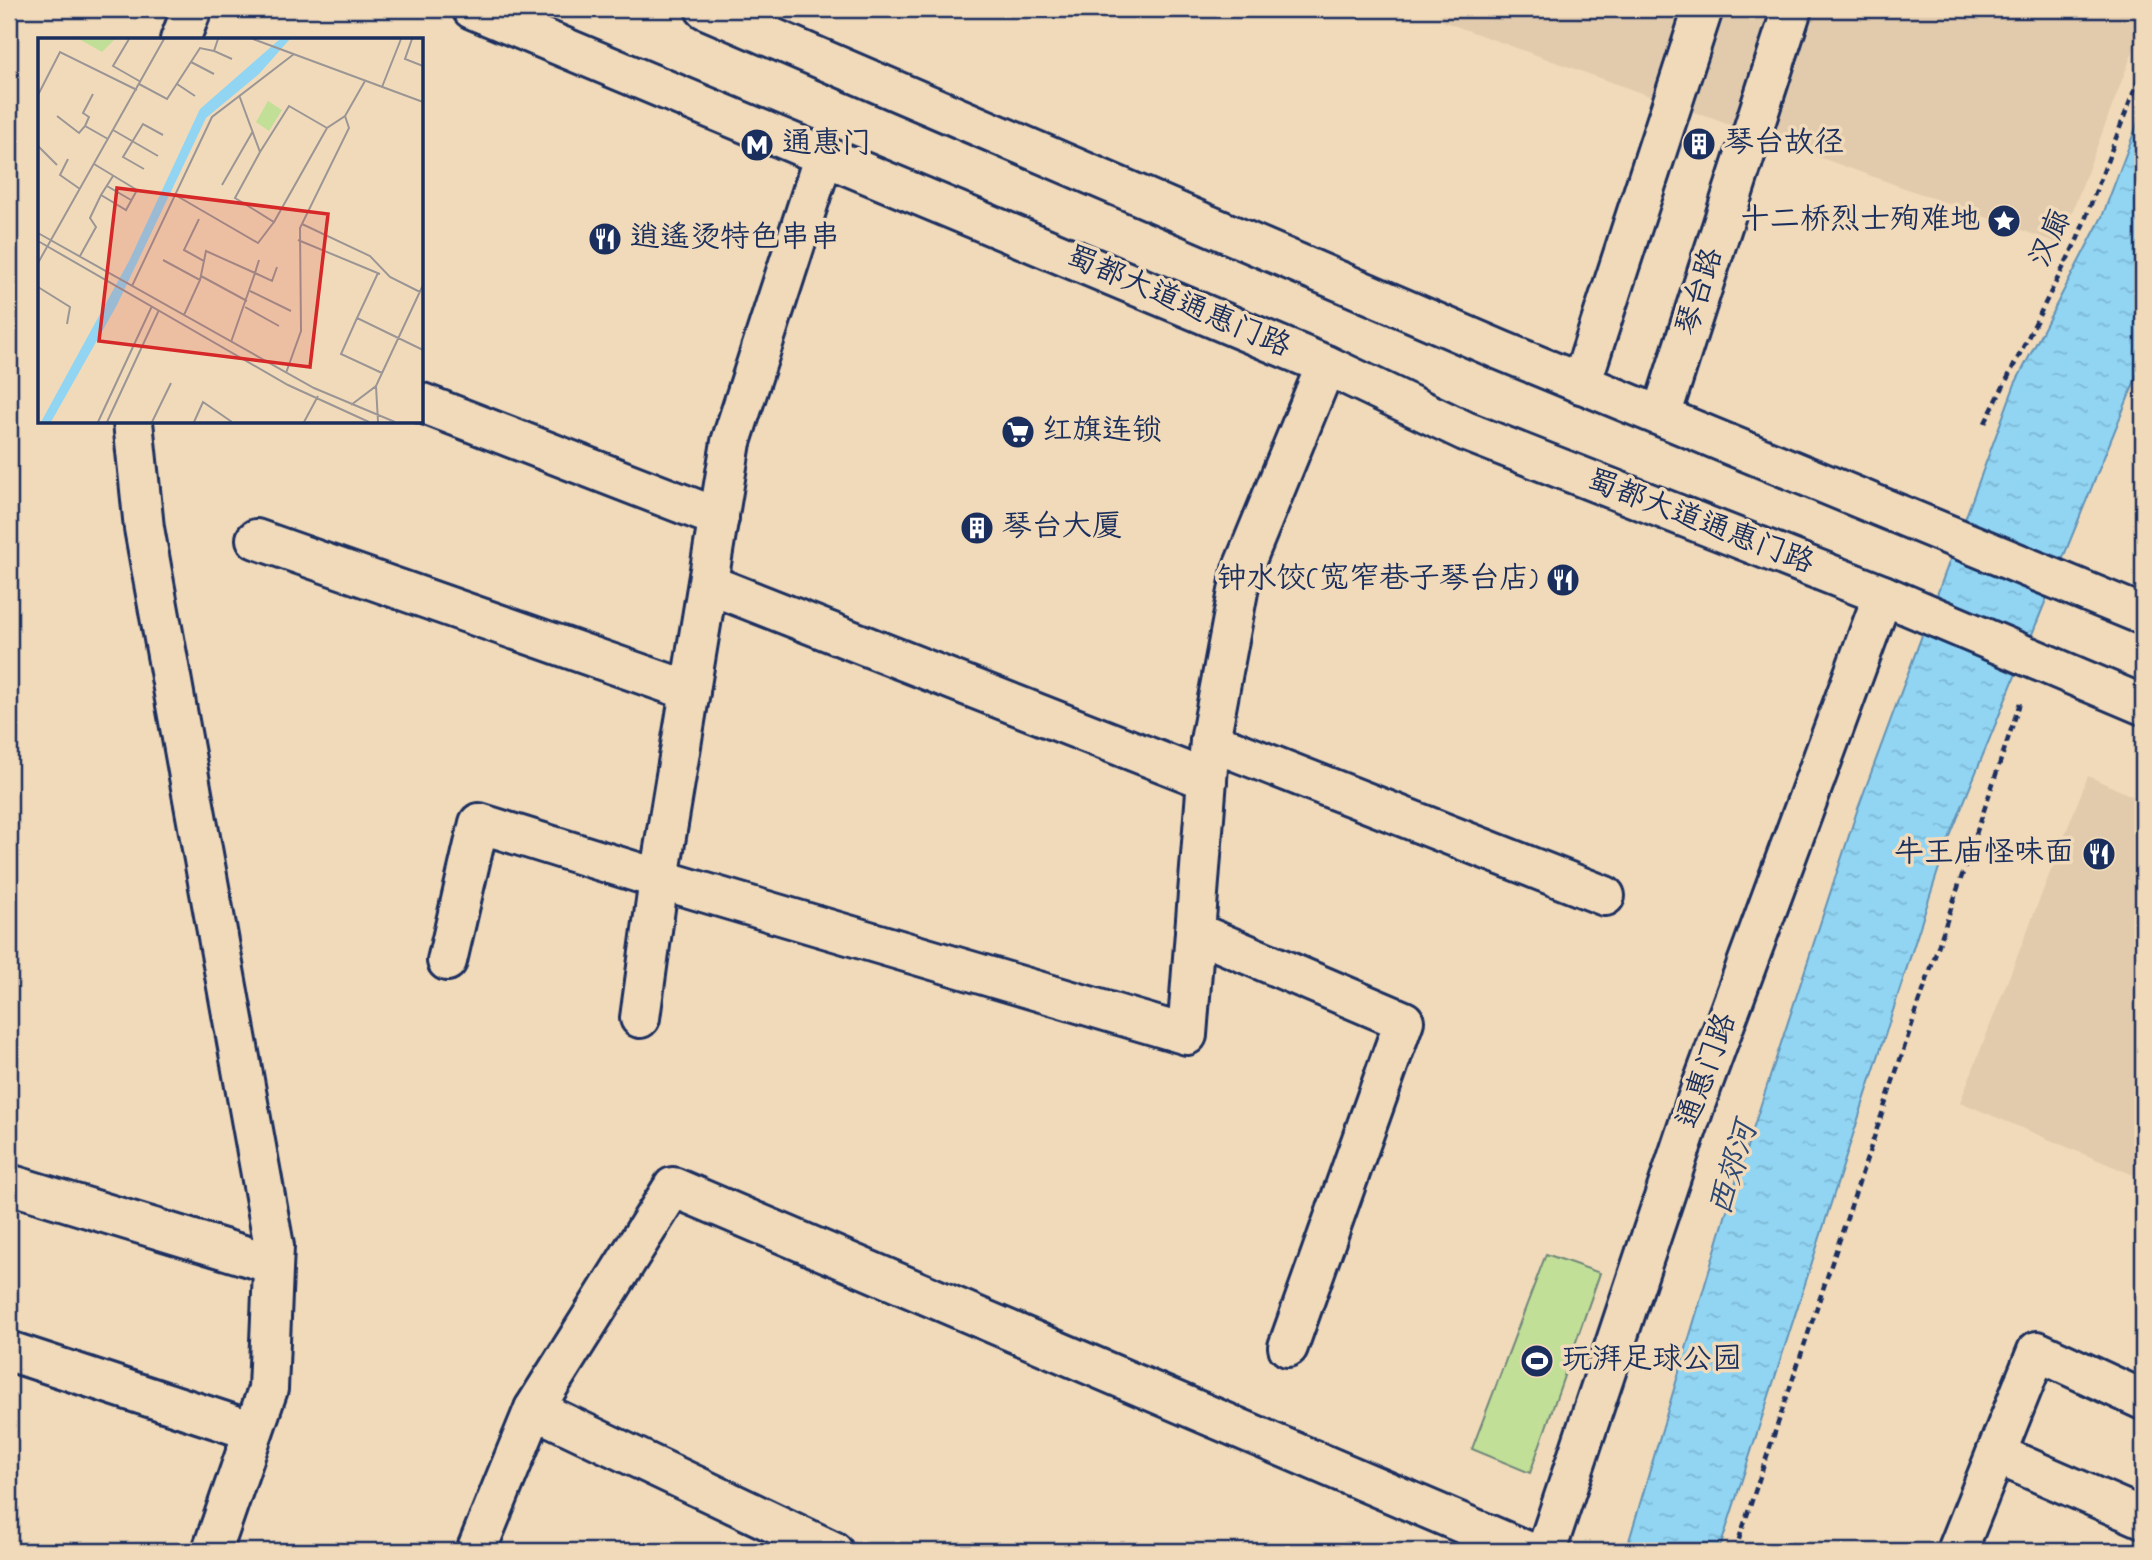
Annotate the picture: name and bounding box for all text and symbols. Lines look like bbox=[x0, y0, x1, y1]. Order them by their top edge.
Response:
inset map bbox=[38, 38, 424, 424]
place label: 琴台故径 bbox=[1724, 122, 1844, 166]
place label: 通惠门 bbox=[782, 123, 872, 167]
building icon: 琴台故径 bbox=[1680, 125, 1718, 163]
metro station icon: 通惠门 bbox=[738, 126, 776, 164]
place label: 十二桥烈士殉难地 bbox=[1740, 199, 1980, 243]
place icon: 十二桥烈士殉难地 bbox=[1985, 202, 2023, 240]
street label: 汉廊 bbox=[2020, 203, 2084, 275]
place label: 逍遥烫特色串串 bbox=[630, 217, 840, 261]
restaurant icon: 逍遥烫特色串串 bbox=[586, 220, 624, 258]
street label: 蜀都大道通惠门路 bbox=[1059, 236, 1297, 370]
street label: 琴台路 bbox=[1666, 242, 1736, 342]
place label: 红旗连锁 bbox=[1042, 410, 1162, 454]
supermarket icon: 红旗连锁 bbox=[999, 413, 1037, 451]
street label: 蜀都大道通惠门路 bbox=[1580, 459, 1820, 587]
place label: 琴台大厦 bbox=[1002, 506, 1122, 550]
building icon: 琴台大厦 bbox=[958, 509, 996, 547]
place label: 钟水饺(宽窄巷子琴台店) bbox=[1217, 558, 1538, 602]
restaurant icon: 钟水饺(宽窄巷子琴台店) bbox=[1544, 561, 1582, 599]
place label: 牛王庙怪味面 bbox=[1894, 832, 2074, 876]
restaurant icon: 牛王庙怪味面 bbox=[2080, 835, 2118, 873]
street label: 通惠门路 bbox=[1667, 1007, 1749, 1135]
water label: 西郊河 bbox=[1698, 1111, 1773, 1222]
place label: 玩湃足球公园 bbox=[1562, 1339, 1742, 1383]
sports icon: 玩湃足球公园 bbox=[1518, 1342, 1556, 1380]

